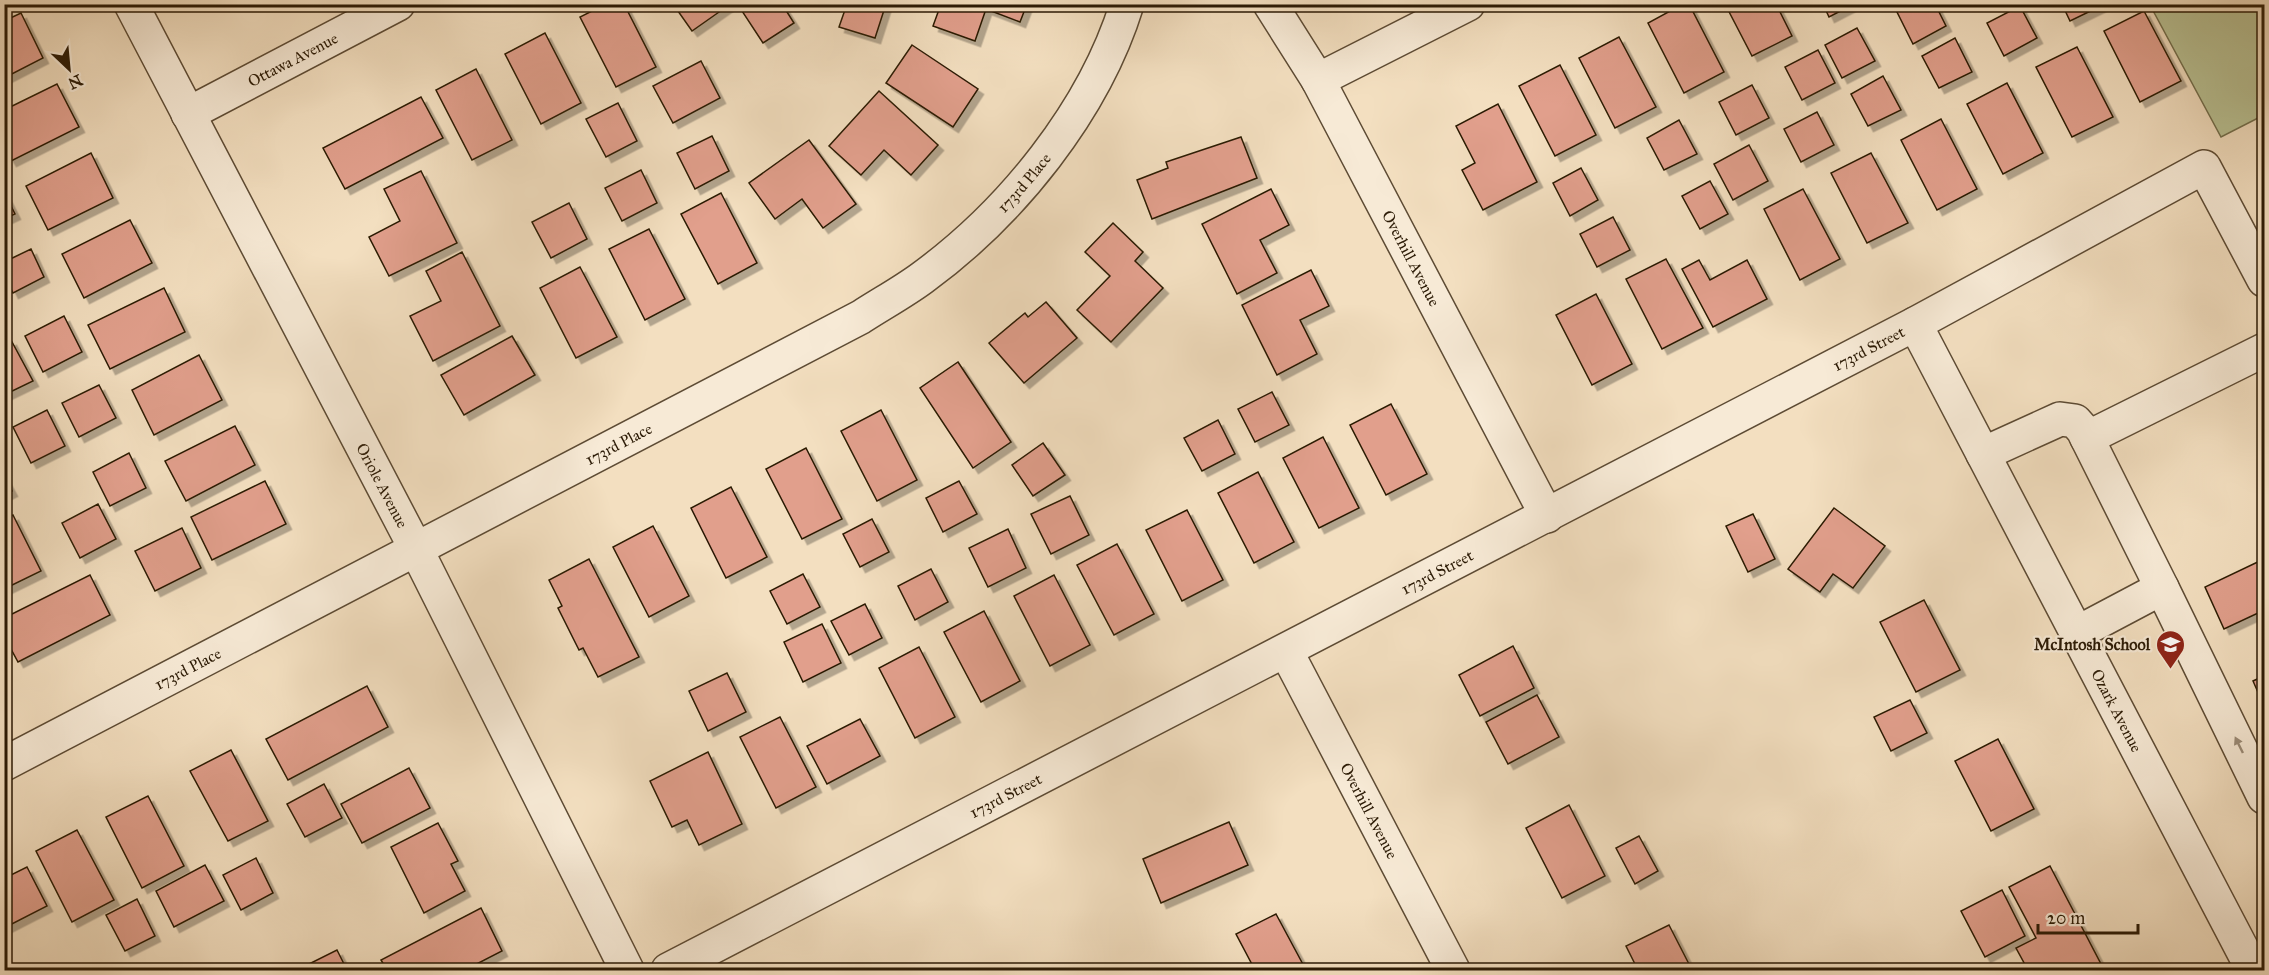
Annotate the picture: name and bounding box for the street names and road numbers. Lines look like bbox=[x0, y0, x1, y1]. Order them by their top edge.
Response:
street label: Ottawa Avenue bbox=[244, 28, 341, 91]
street label: 173rd Place bbox=[993, 149, 1055, 216]
street label: Overhill Avenue bbox=[1379, 207, 1445, 310]
street label: 173rd Street bbox=[1829, 321, 1908, 375]
street label: 173rd Place bbox=[582, 418, 655, 469]
street label: Oriole Avenue bbox=[353, 440, 413, 531]
street label: 173rd Street bbox=[1398, 545, 1476, 598]
street label: 173rd Place bbox=[151, 643, 224, 693]
street label: Ozark Avenue bbox=[2088, 666, 2147, 755]
street label: Overhill Avenue bbox=[1337, 759, 1403, 862]
street label: 173rd Street bbox=[966, 769, 1045, 822]

